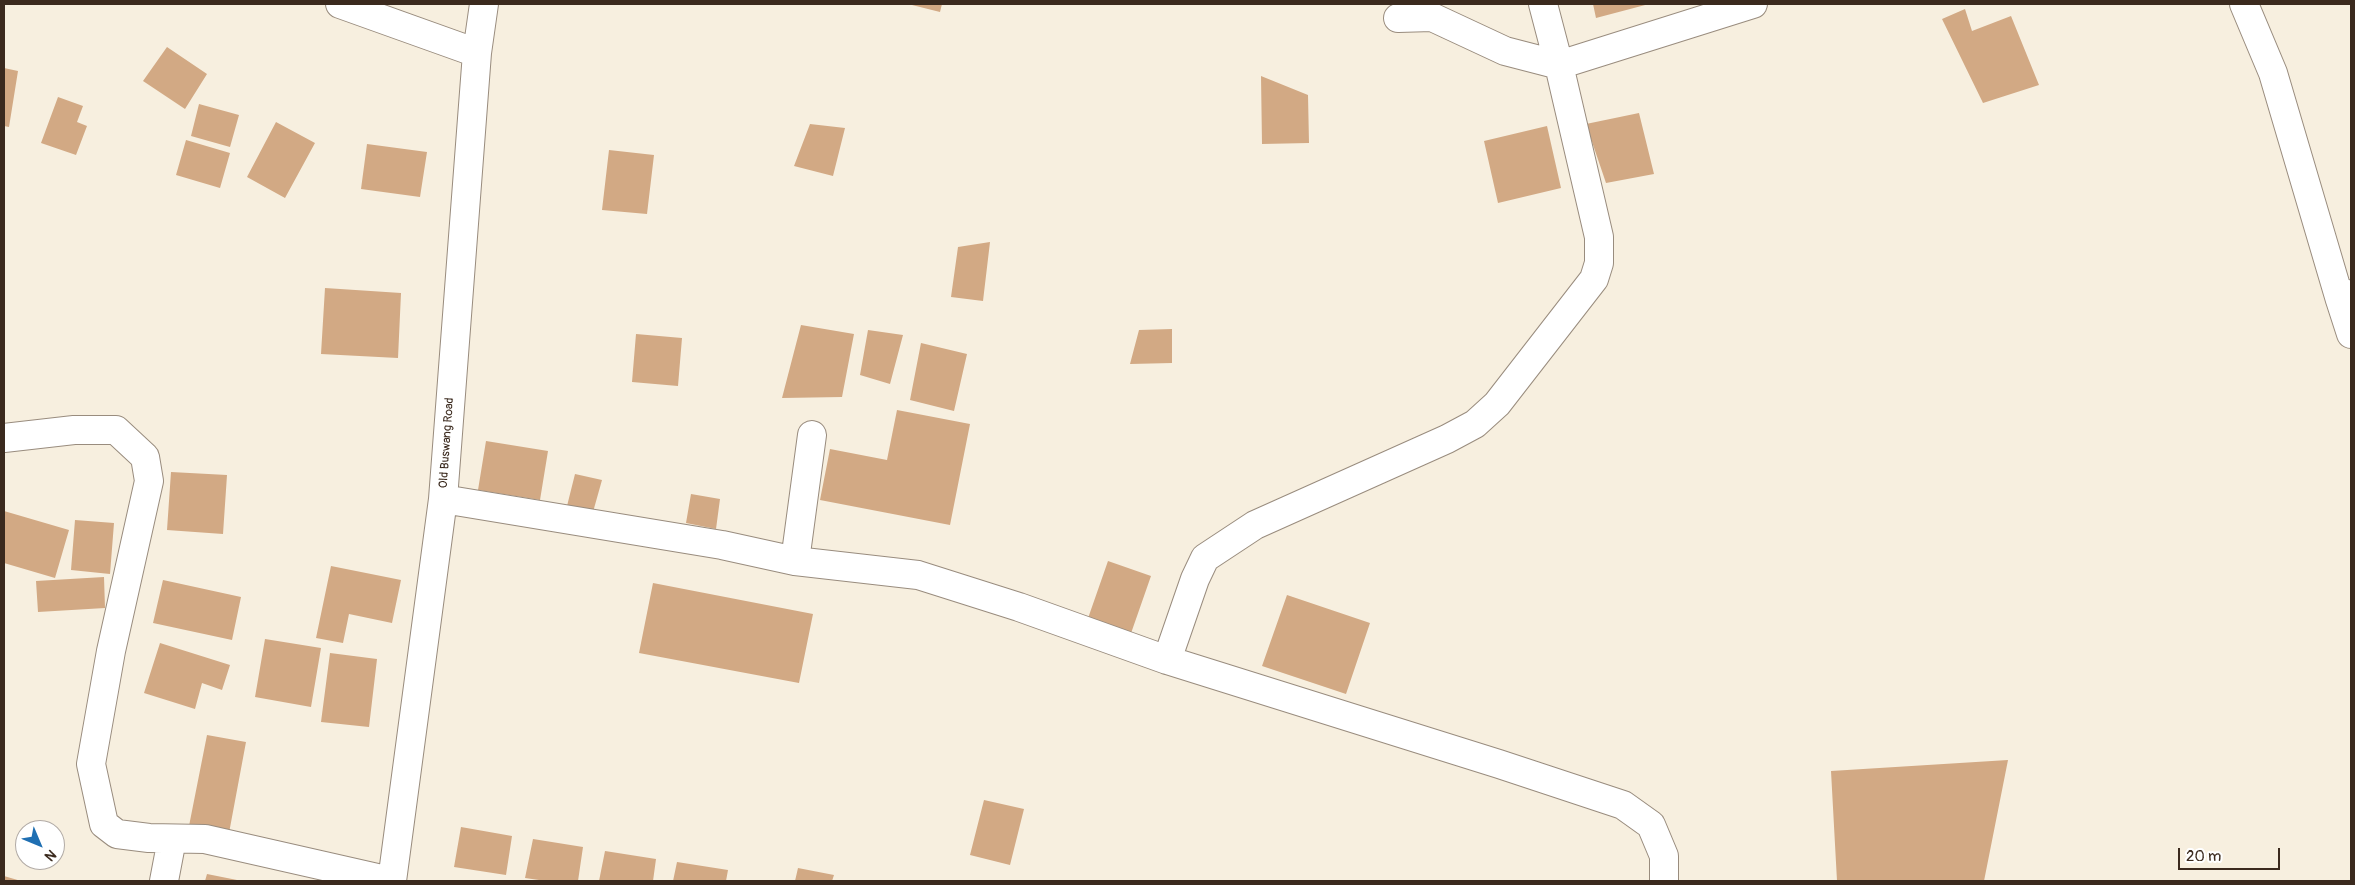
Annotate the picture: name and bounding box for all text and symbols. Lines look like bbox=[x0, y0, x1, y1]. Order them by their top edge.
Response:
street label: Old Buswang Road bbox=[437, 397, 457, 489]
north arrow bbox=[15, 820, 65, 870]
scale bar bbox=[2180, 838, 2282, 870]
text: N bbox=[41, 846, 60, 865]
text: 20 m bbox=[2186, 847, 2221, 866]

